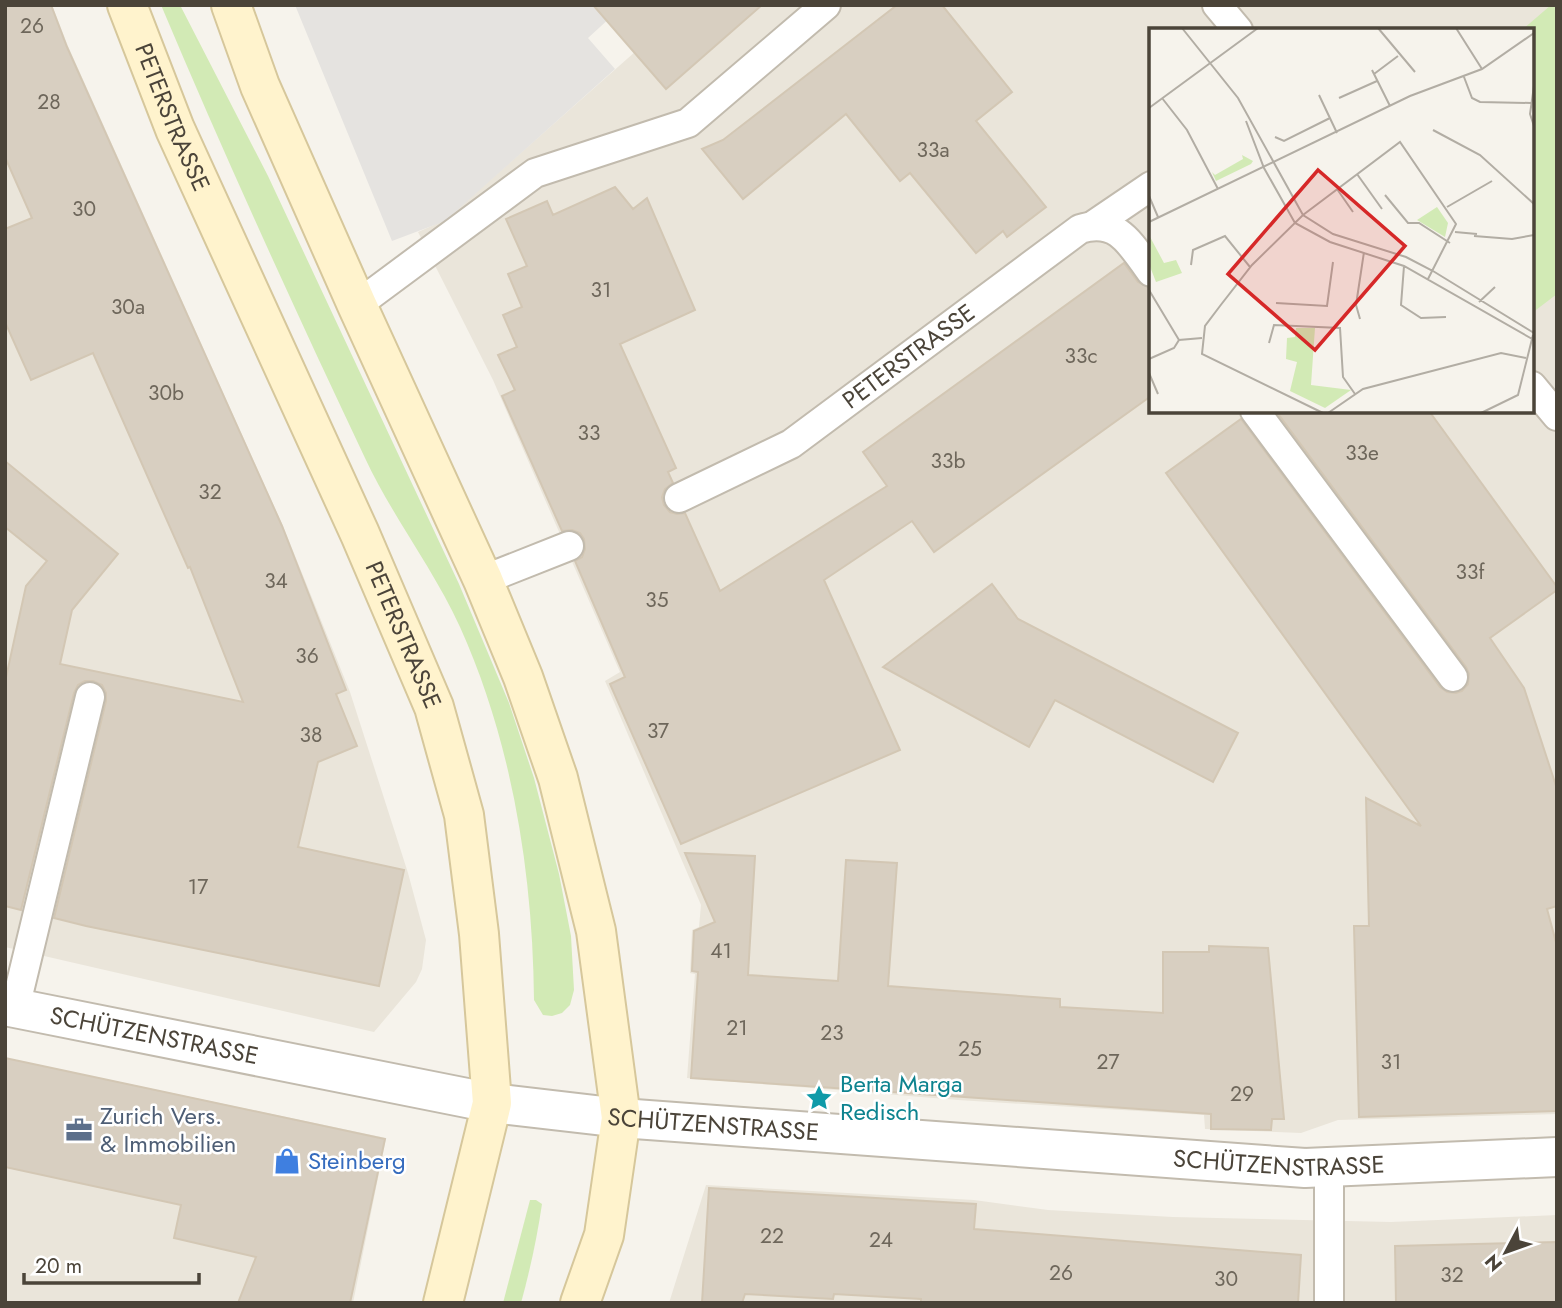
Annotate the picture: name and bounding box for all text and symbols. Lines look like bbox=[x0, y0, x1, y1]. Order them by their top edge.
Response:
house number: 26 bbox=[20, 11, 44, 41]
inset map bbox=[1149, 28, 1534, 413]
street label: PETERSTRASSE bbox=[126, 38, 219, 197]
house number: 28 bbox=[37, 87, 61, 117]
house number: 33a bbox=[916, 135, 950, 165]
house number: 30 bbox=[72, 194, 96, 224]
house number: 31 bbox=[591, 275, 611, 305]
house number: 30a bbox=[111, 292, 145, 322]
street label: PETERSTRASSE bbox=[835, 295, 982, 417]
house number: 33c bbox=[1065, 341, 1097, 371]
house number: 30b bbox=[148, 378, 184, 408]
house number: 33 bbox=[578, 418, 600, 448]
house number: 33e bbox=[1345, 438, 1379, 468]
house number: 33b bbox=[931, 446, 965, 476]
house number: 32 bbox=[198, 477, 222, 507]
street label: PETERSTRASSE bbox=[357, 556, 451, 714]
house number: 33f bbox=[1456, 557, 1485, 587]
house number: 34 bbox=[264, 566, 288, 596]
house number: 35 bbox=[645, 585, 669, 615]
house number: 36 bbox=[295, 641, 319, 671]
house number: 37 bbox=[647, 716, 669, 746]
house number: 38 bbox=[300, 720, 322, 750]
house number: 17 bbox=[188, 872, 208, 902]
house number: 41 bbox=[710, 936, 732, 966]
street label: SCHÜTZENSTRASSE bbox=[47, 997, 261, 1073]
house number: 21 bbox=[726, 1013, 748, 1043]
house number: 23 bbox=[820, 1018, 844, 1048]
house number: 25 bbox=[958, 1034, 982, 1064]
house number: 27 bbox=[1097, 1047, 1119, 1077]
house number: 31 bbox=[1381, 1047, 1401, 1077]
place label: Berta Marga Redisch bbox=[840, 1066, 963, 1129]
house number: 29 bbox=[1230, 1079, 1254, 1109]
place icon: Berta Marga Redisch bbox=[804, 1083, 834, 1113]
place label: Zurich Vers. & Immobilien bbox=[100, 1098, 236, 1161]
street label: SCHÜTZENSTRASSE bbox=[606, 1099, 820, 1149]
office icon: Zurich Vers. & Immobilien bbox=[64, 1115, 94, 1145]
street label: SCHÜTZENSTRASSE bbox=[1172, 1140, 1385, 1185]
place label: Steinberg bbox=[308, 1143, 406, 1178]
shop icon: Steinberg bbox=[272, 1146, 302, 1176]
north arrow bbox=[1471, 1217, 1541, 1287]
house number: 22 bbox=[760, 1221, 784, 1251]
house number: 24 bbox=[869, 1225, 893, 1255]
scale bar bbox=[24, 1242, 200, 1286]
text: N bbox=[1478, 1248, 1509, 1277]
text: 20 m bbox=[35, 1251, 82, 1281]
house number: 26 bbox=[1049, 1258, 1073, 1288]
house number: 32 bbox=[1440, 1260, 1464, 1290]
house number: 30 bbox=[1214, 1264, 1238, 1294]

